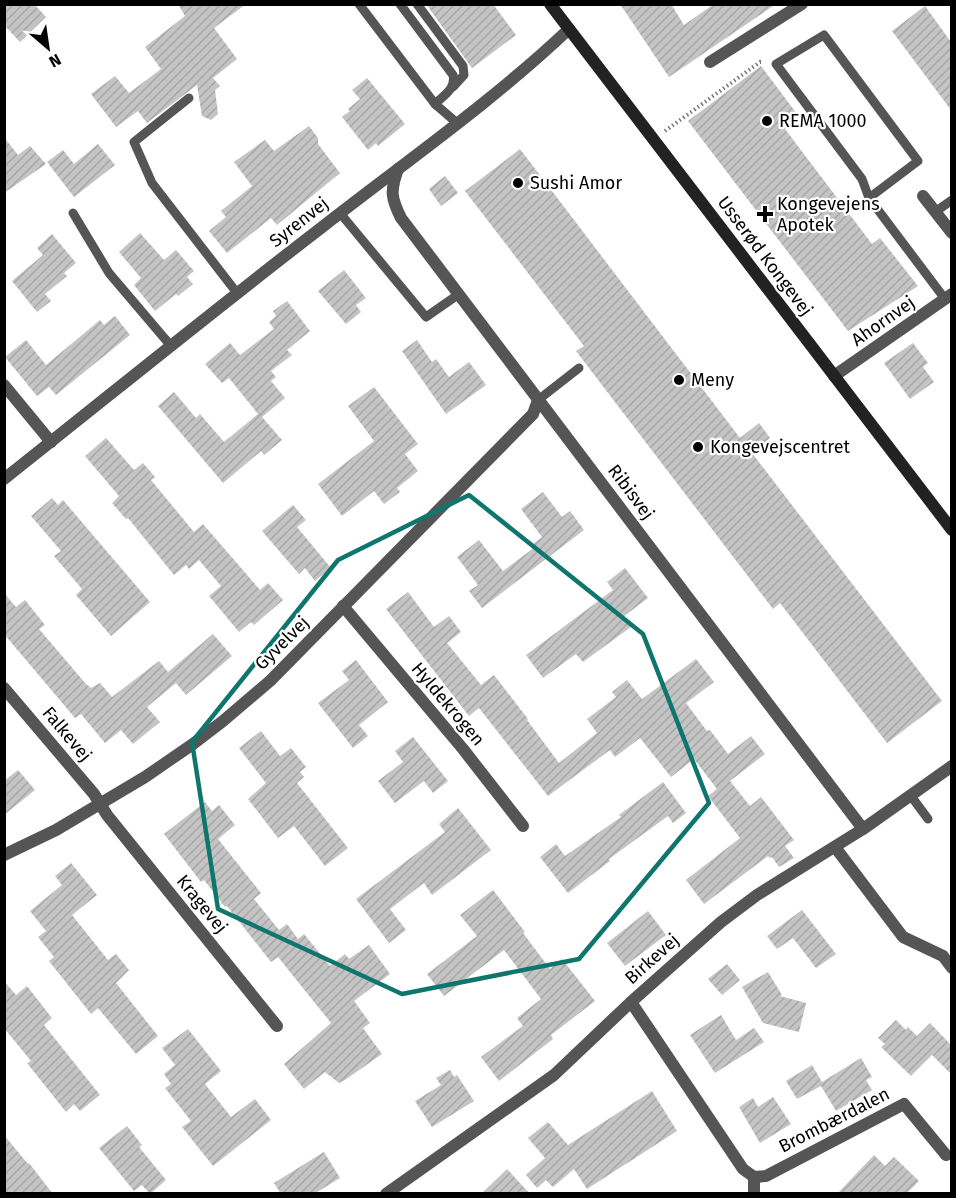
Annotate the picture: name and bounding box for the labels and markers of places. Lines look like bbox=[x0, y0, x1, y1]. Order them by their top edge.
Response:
place label: REMA 1000 bbox=[779, 110, 867, 132]
marker: REMA 1000 bbox=[760, 114, 774, 128]
place label: Sushi Amor bbox=[530, 172, 622, 194]
marker: Sushi Amor bbox=[511, 176, 525, 190]
place label: Kongevejens Apotek bbox=[777, 193, 880, 236]
marker: Kongevejens Apotek bbox=[758, 207, 772, 221]
place label: Meny bbox=[691, 369, 734, 391]
marker: Meny bbox=[672, 373, 686, 387]
place label: Kongevejscentret bbox=[710, 436, 851, 458]
marker: Kongevejscentret bbox=[691, 440, 705, 454]

